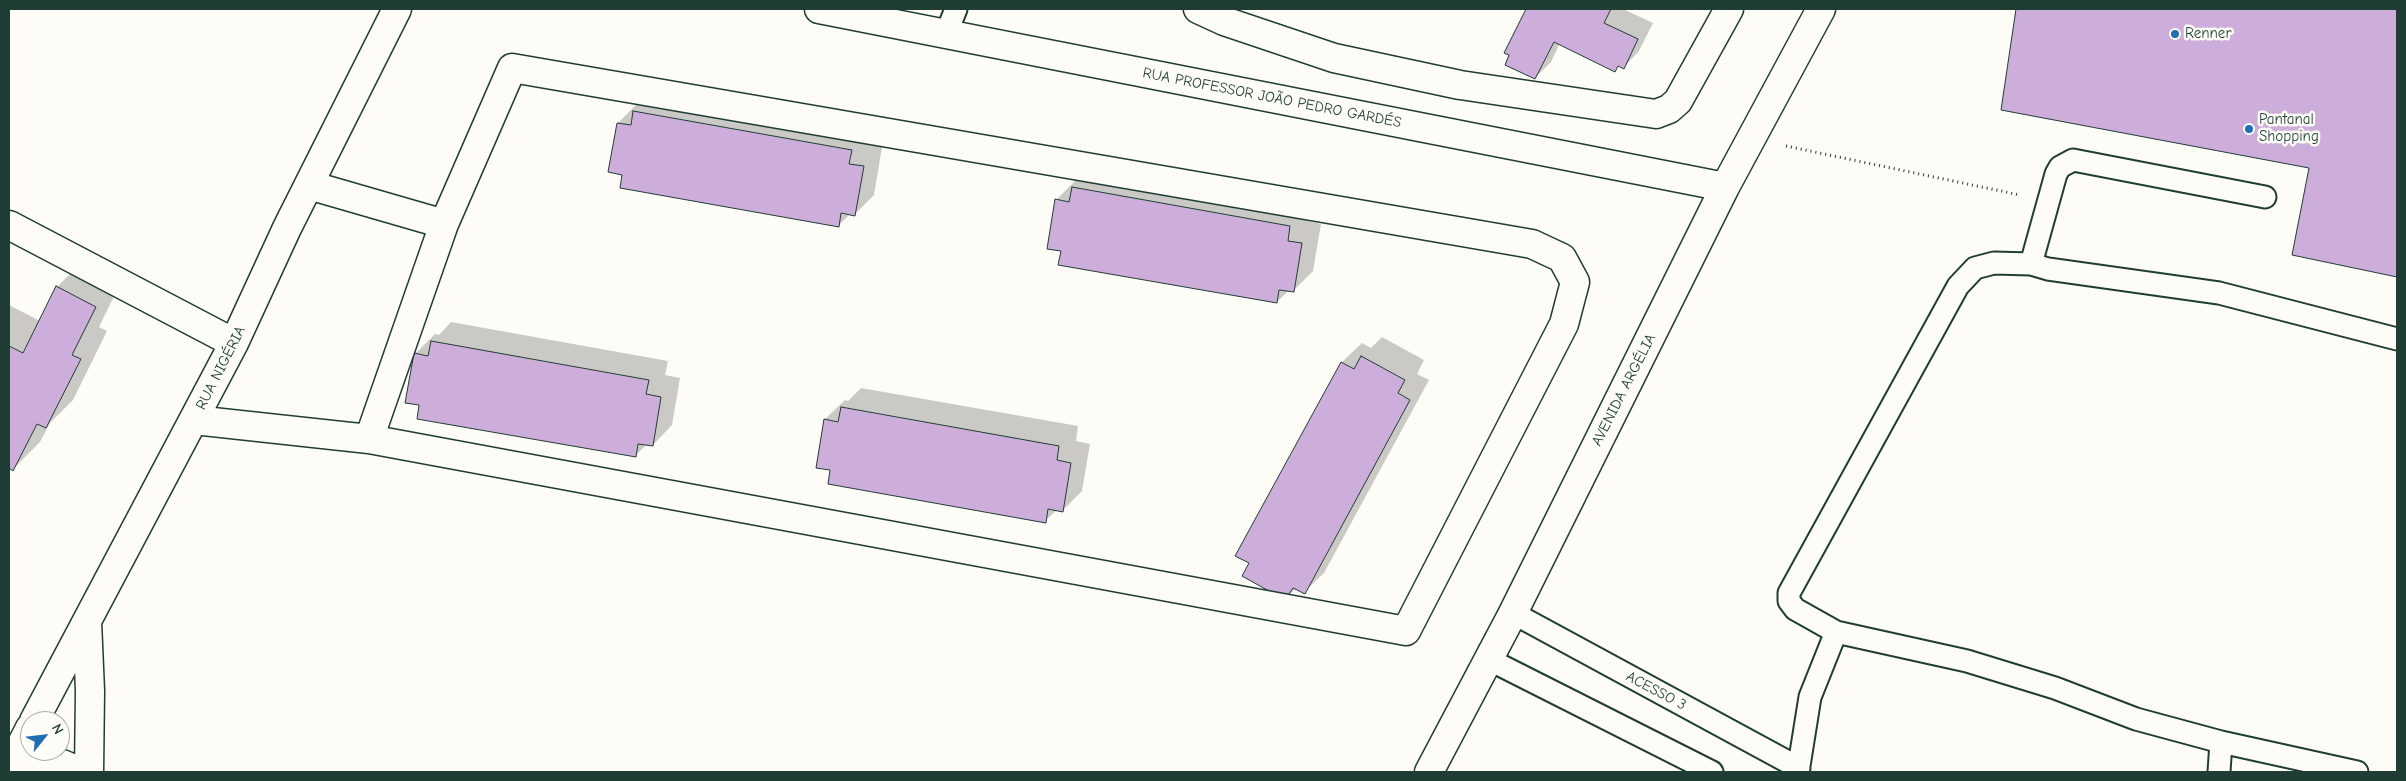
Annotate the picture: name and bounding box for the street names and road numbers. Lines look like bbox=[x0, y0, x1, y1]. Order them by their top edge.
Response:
street label: RUA PROFESSOR JOÃO PEDRO GARDÉS bbox=[1141, 64, 1403, 132]
street label: RUA NIGÉRIA bbox=[192, 323, 250, 413]
street label: AVENIDA ARGÉLIA bbox=[1588, 331, 1660, 449]
street label: ACESSO 3 bbox=[1623, 668, 1689, 714]

